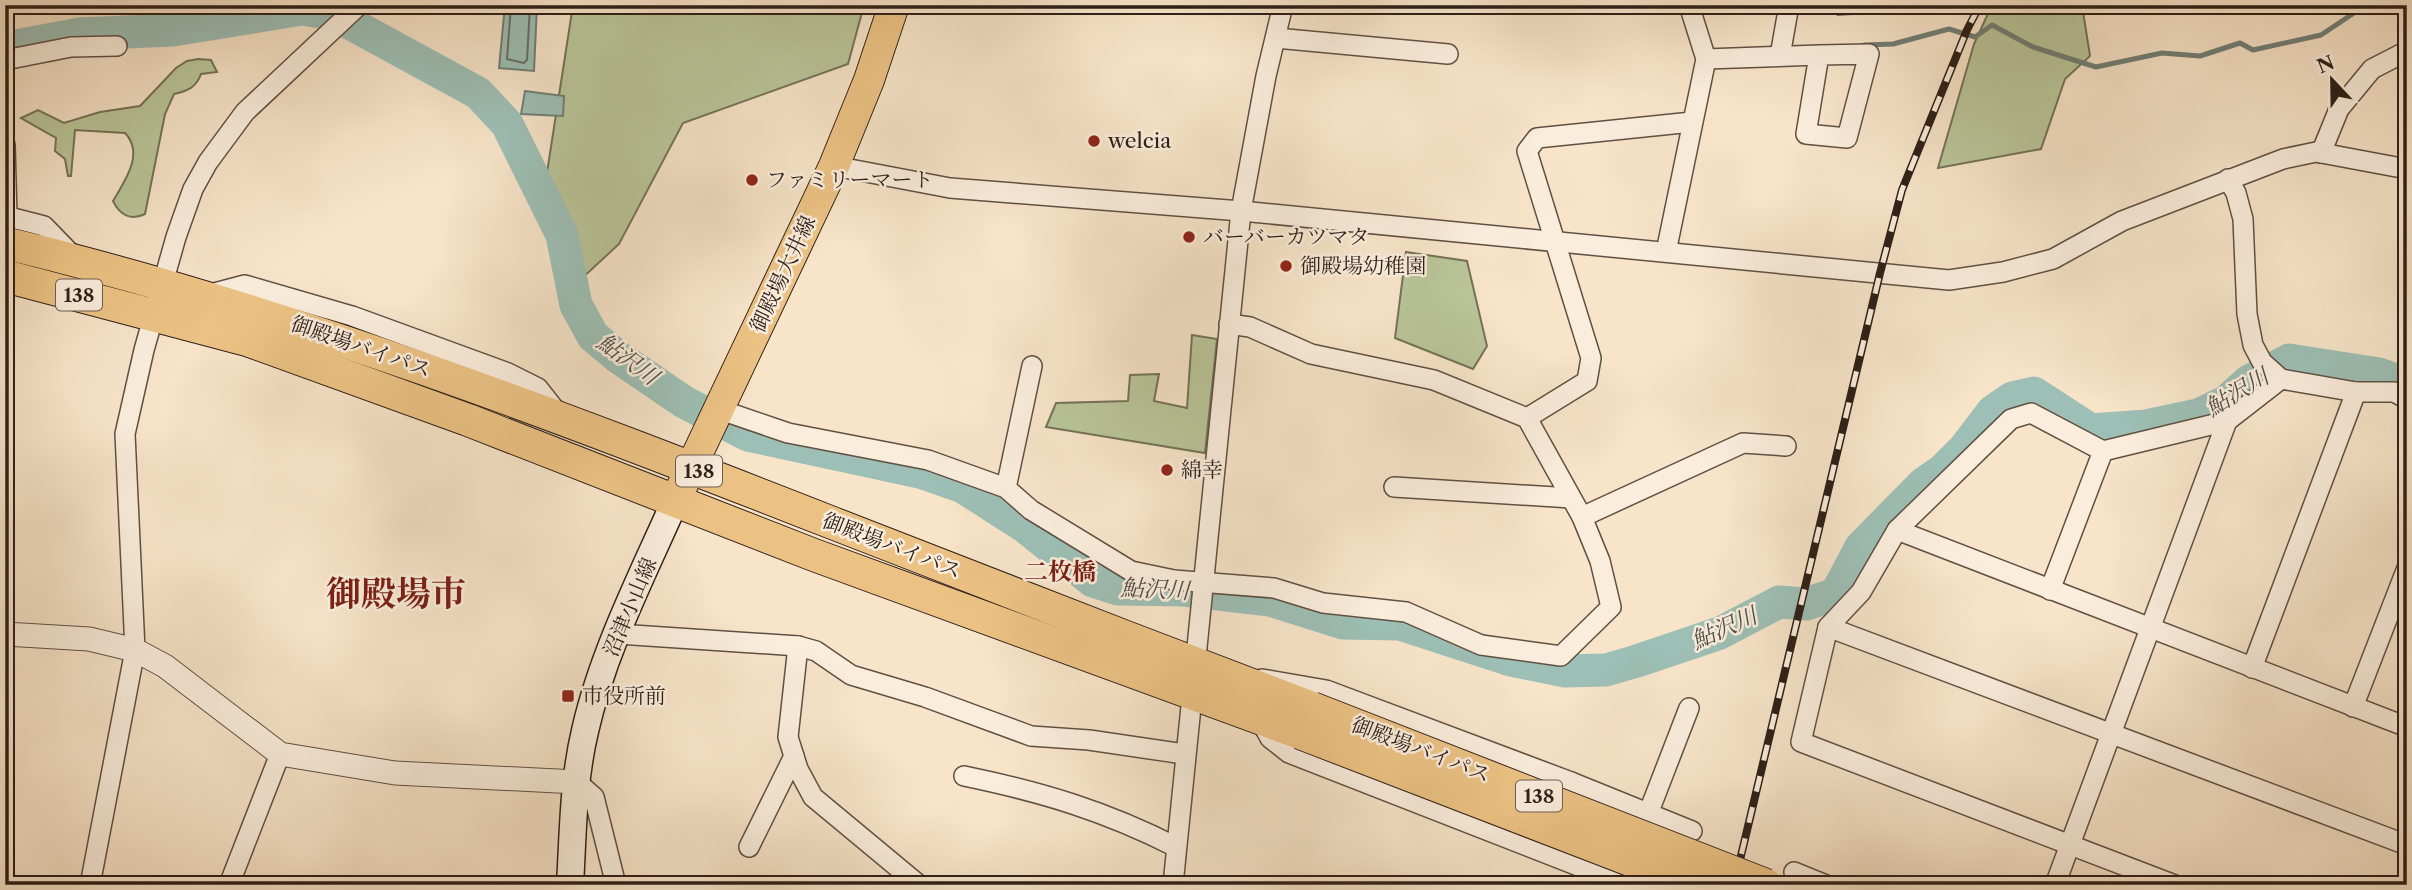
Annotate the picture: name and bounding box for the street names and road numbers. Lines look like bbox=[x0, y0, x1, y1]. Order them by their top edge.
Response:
street label: 御殿場大井線 bbox=[745, 211, 821, 336]
road number: 138 bbox=[56, 280, 102, 310]
street label: 御殿場バイパス bbox=[288, 311, 435, 382]
road number: 138 bbox=[676, 456, 722, 486]
street label: 御殿場バイパス bbox=[819, 508, 965, 583]
street label: 沼津小山線 bbox=[598, 554, 662, 660]
street label: 御殿場バイパス bbox=[1348, 712, 1494, 787]
road number: 138 bbox=[1516, 780, 1562, 811]

